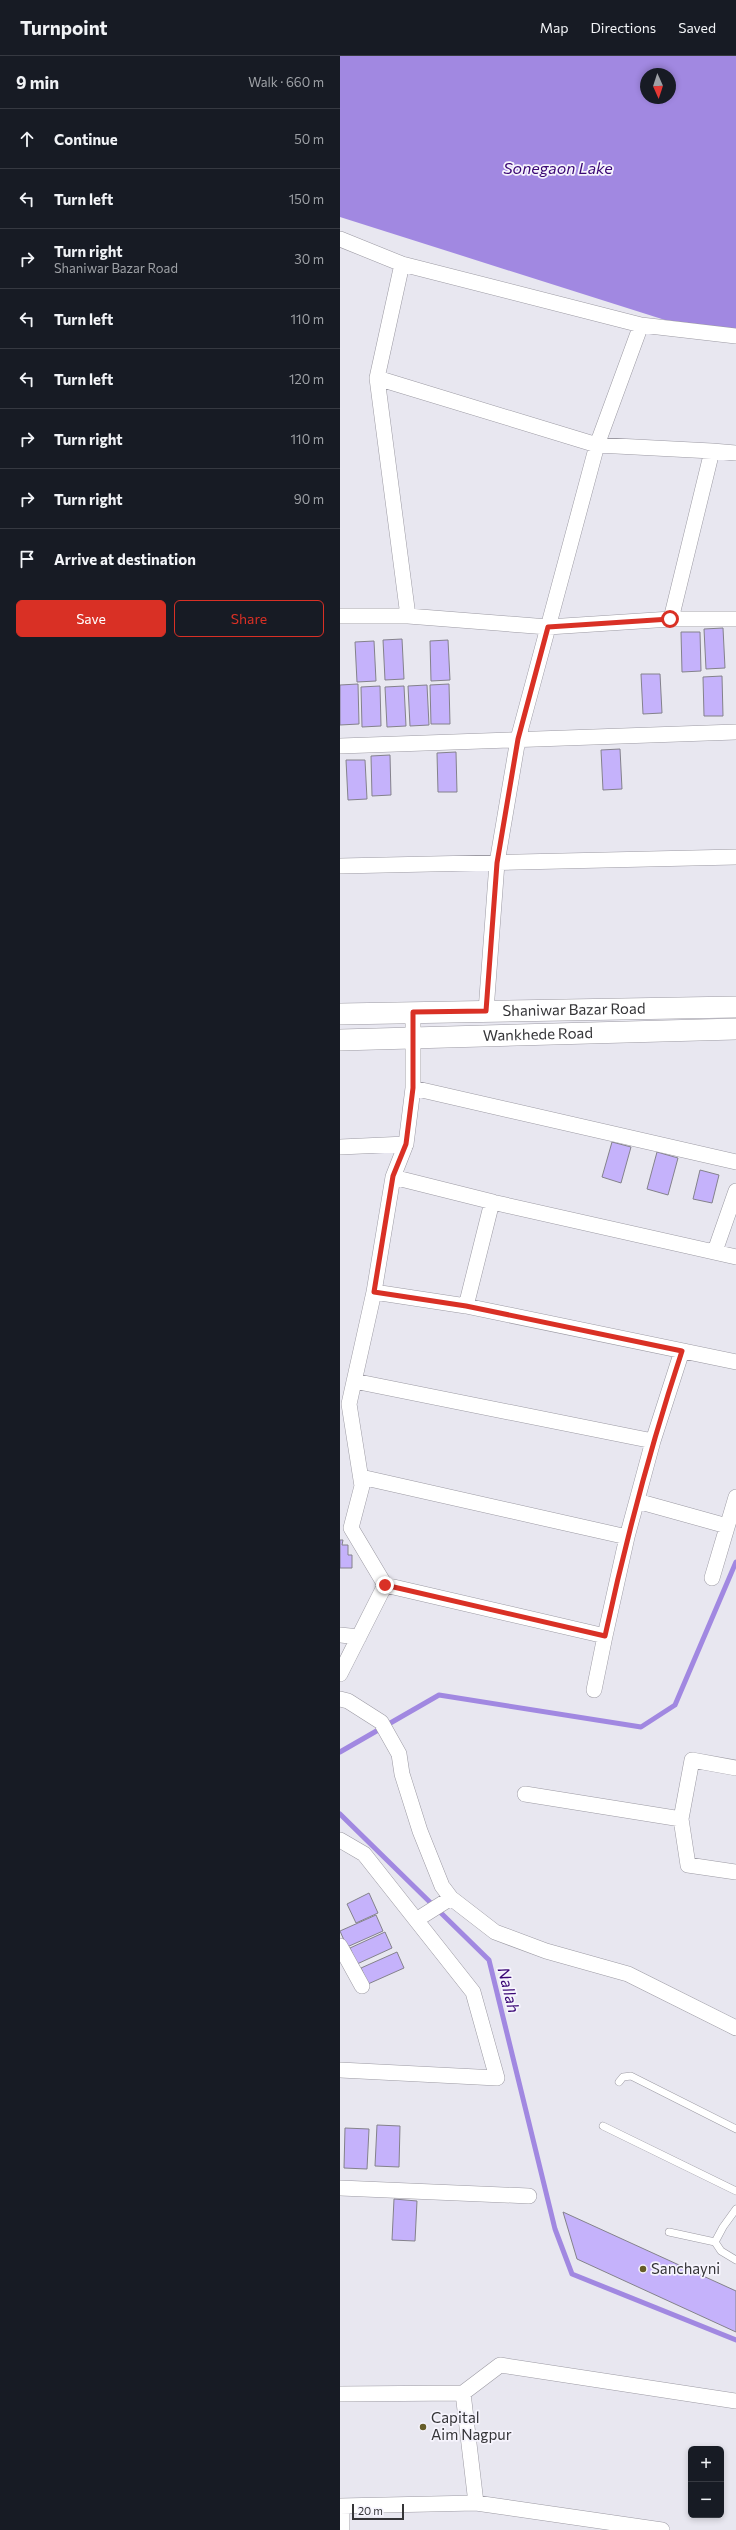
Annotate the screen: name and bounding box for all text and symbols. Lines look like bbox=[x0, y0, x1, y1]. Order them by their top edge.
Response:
text: Turnpoint bbox=[20, 16, 108, 39]
text: Map bbox=[540, 19, 569, 36]
text: Directions bbox=[591, 19, 656, 36]
text: Saved bbox=[678, 19, 716, 36]
north arrow bbox=[640, 68, 676, 104]
text: 9 min bbox=[16, 72, 59, 93]
text: Walk · 660 m bbox=[248, 74, 324, 90]
icon: ahead bbox=[16, 128, 38, 150]
text: Continue bbox=[54, 130, 118, 148]
text: 50 m bbox=[294, 131, 324, 147]
water label: Sonegaon Lake bbox=[503, 158, 613, 177]
icon: left bbox=[16, 188, 38, 210]
text: Turn left bbox=[54, 190, 113, 208]
text: 150 m bbox=[289, 191, 324, 207]
text: Turn right bbox=[54, 242, 123, 260]
icon: right bbox=[16, 248, 38, 270]
text: 30 m bbox=[294, 251, 324, 267]
text: Shaniwar Bazar Road bbox=[54, 260, 178, 276]
icon: left bbox=[16, 308, 38, 330]
text: Turn left bbox=[54, 310, 113, 328]
text: 110 m bbox=[291, 311, 324, 327]
icon: left bbox=[16, 368, 38, 390]
text: Turn left bbox=[54, 370, 113, 388]
text: 120 m bbox=[289, 371, 324, 387]
icon: right bbox=[16, 428, 38, 450]
text: Turn right bbox=[54, 430, 123, 448]
text: 110 m bbox=[291, 431, 324, 447]
icon: right bbox=[16, 488, 38, 510]
text: Turn right bbox=[54, 490, 123, 508]
text: 90 m bbox=[294, 491, 324, 507]
icon: arrive bbox=[16, 548, 38, 570]
text: Arrive at destination bbox=[54, 550, 196, 568]
button: Save bbox=[16, 600, 166, 637]
button: Share bbox=[174, 600, 324, 637]
route start bbox=[661, 610, 679, 628]
street label: Shaniwar Bazar Road bbox=[502, 999, 646, 1019]
street label: Wankhede Road bbox=[483, 1023, 593, 1044]
route end bbox=[376, 1576, 394, 1594]
water label: Nallah bbox=[495, 1965, 524, 2015]
place label: Sanchayni bbox=[651, 2259, 720, 2277]
marker: Sanchayni bbox=[638, 2264, 648, 2274]
place label: Capital Aim Nagpur bbox=[431, 2408, 512, 2443]
marker: Capital Aim Nagpur bbox=[418, 2422, 428, 2432]
map controls bbox=[688, 2446, 724, 2518]
button: + bbox=[688, 2446, 724, 2482]
button: − bbox=[688, 2482, 724, 2518]
scale bar bbox=[352, 2502, 404, 2521]
text: 20 m bbox=[358, 2504, 383, 2517]

